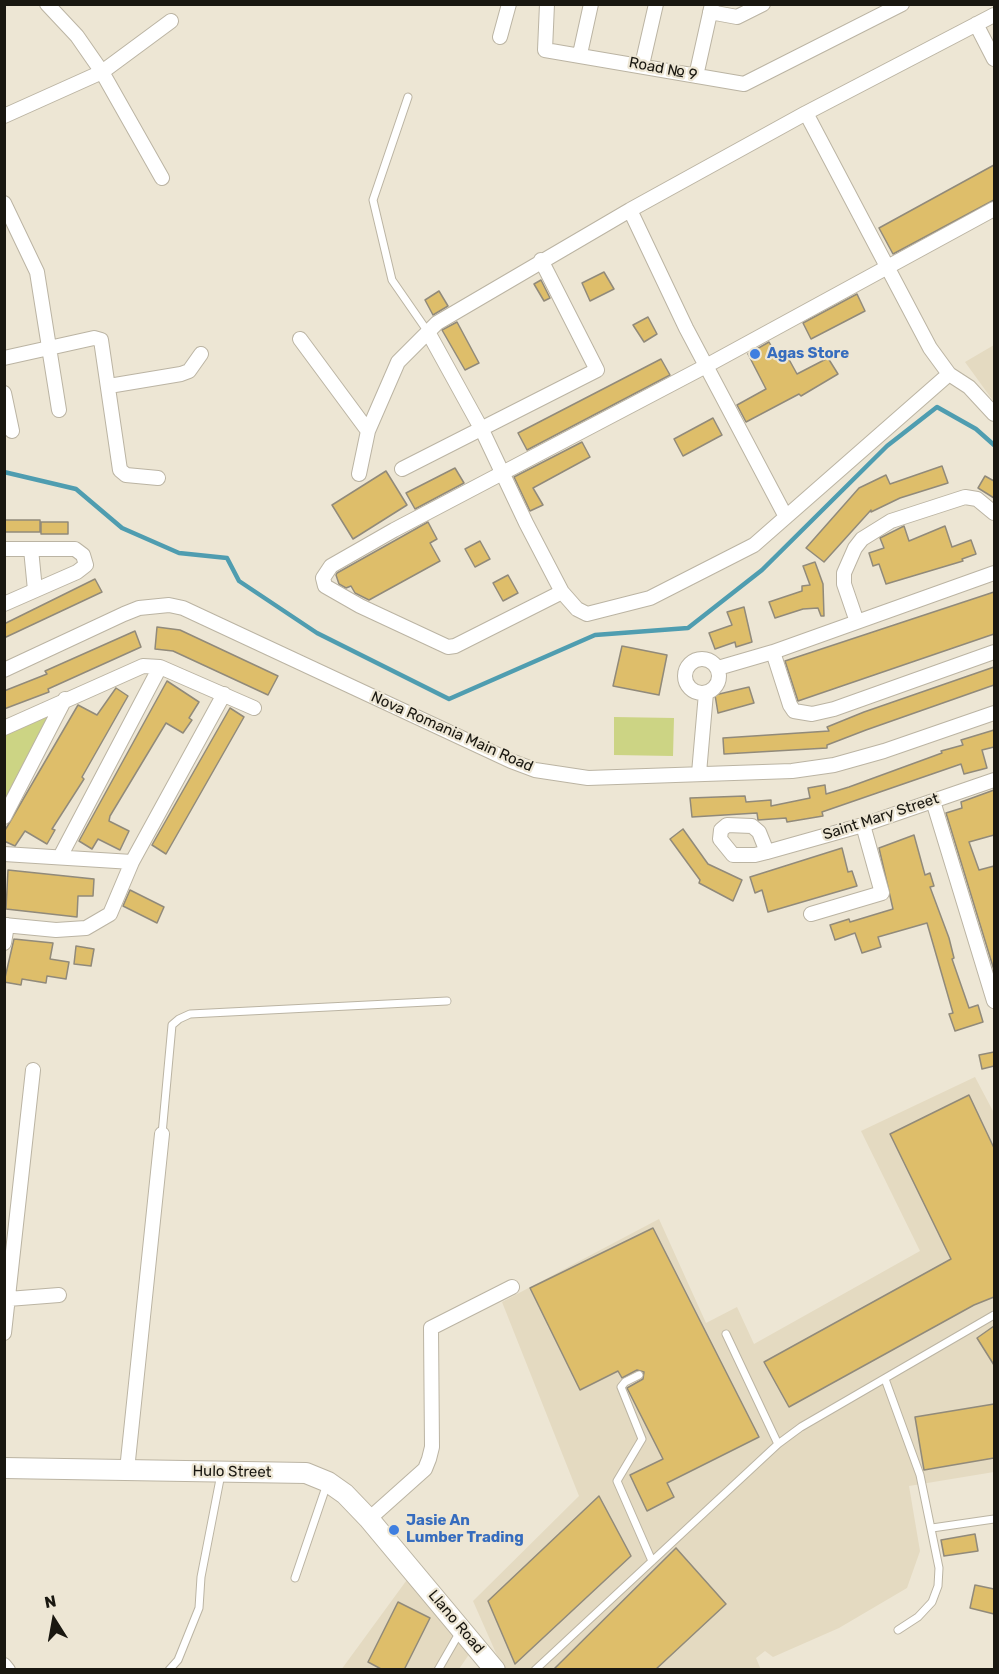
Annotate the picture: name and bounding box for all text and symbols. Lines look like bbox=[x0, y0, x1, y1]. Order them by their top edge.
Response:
street label: Road № 9 bbox=[627, 54, 699, 84]
place label: Agas Store bbox=[767, 345, 849, 363]
marker: Agas Store bbox=[748, 347, 762, 361]
street label: Nova Romania Main Road bbox=[368, 688, 536, 776]
street label: Saint Mary Street bbox=[821, 790, 941, 844]
street label: Hulo Street bbox=[192, 1462, 272, 1482]
place label: Jasie An Lumber Trading bbox=[406, 1512, 524, 1547]
marker: Jasie An Lumber Trading bbox=[387, 1523, 401, 1537]
street label: Llano Road bbox=[424, 1587, 488, 1657]
north arrow bbox=[24, 1590, 84, 1650]
text: N bbox=[43, 1591, 58, 1612]

